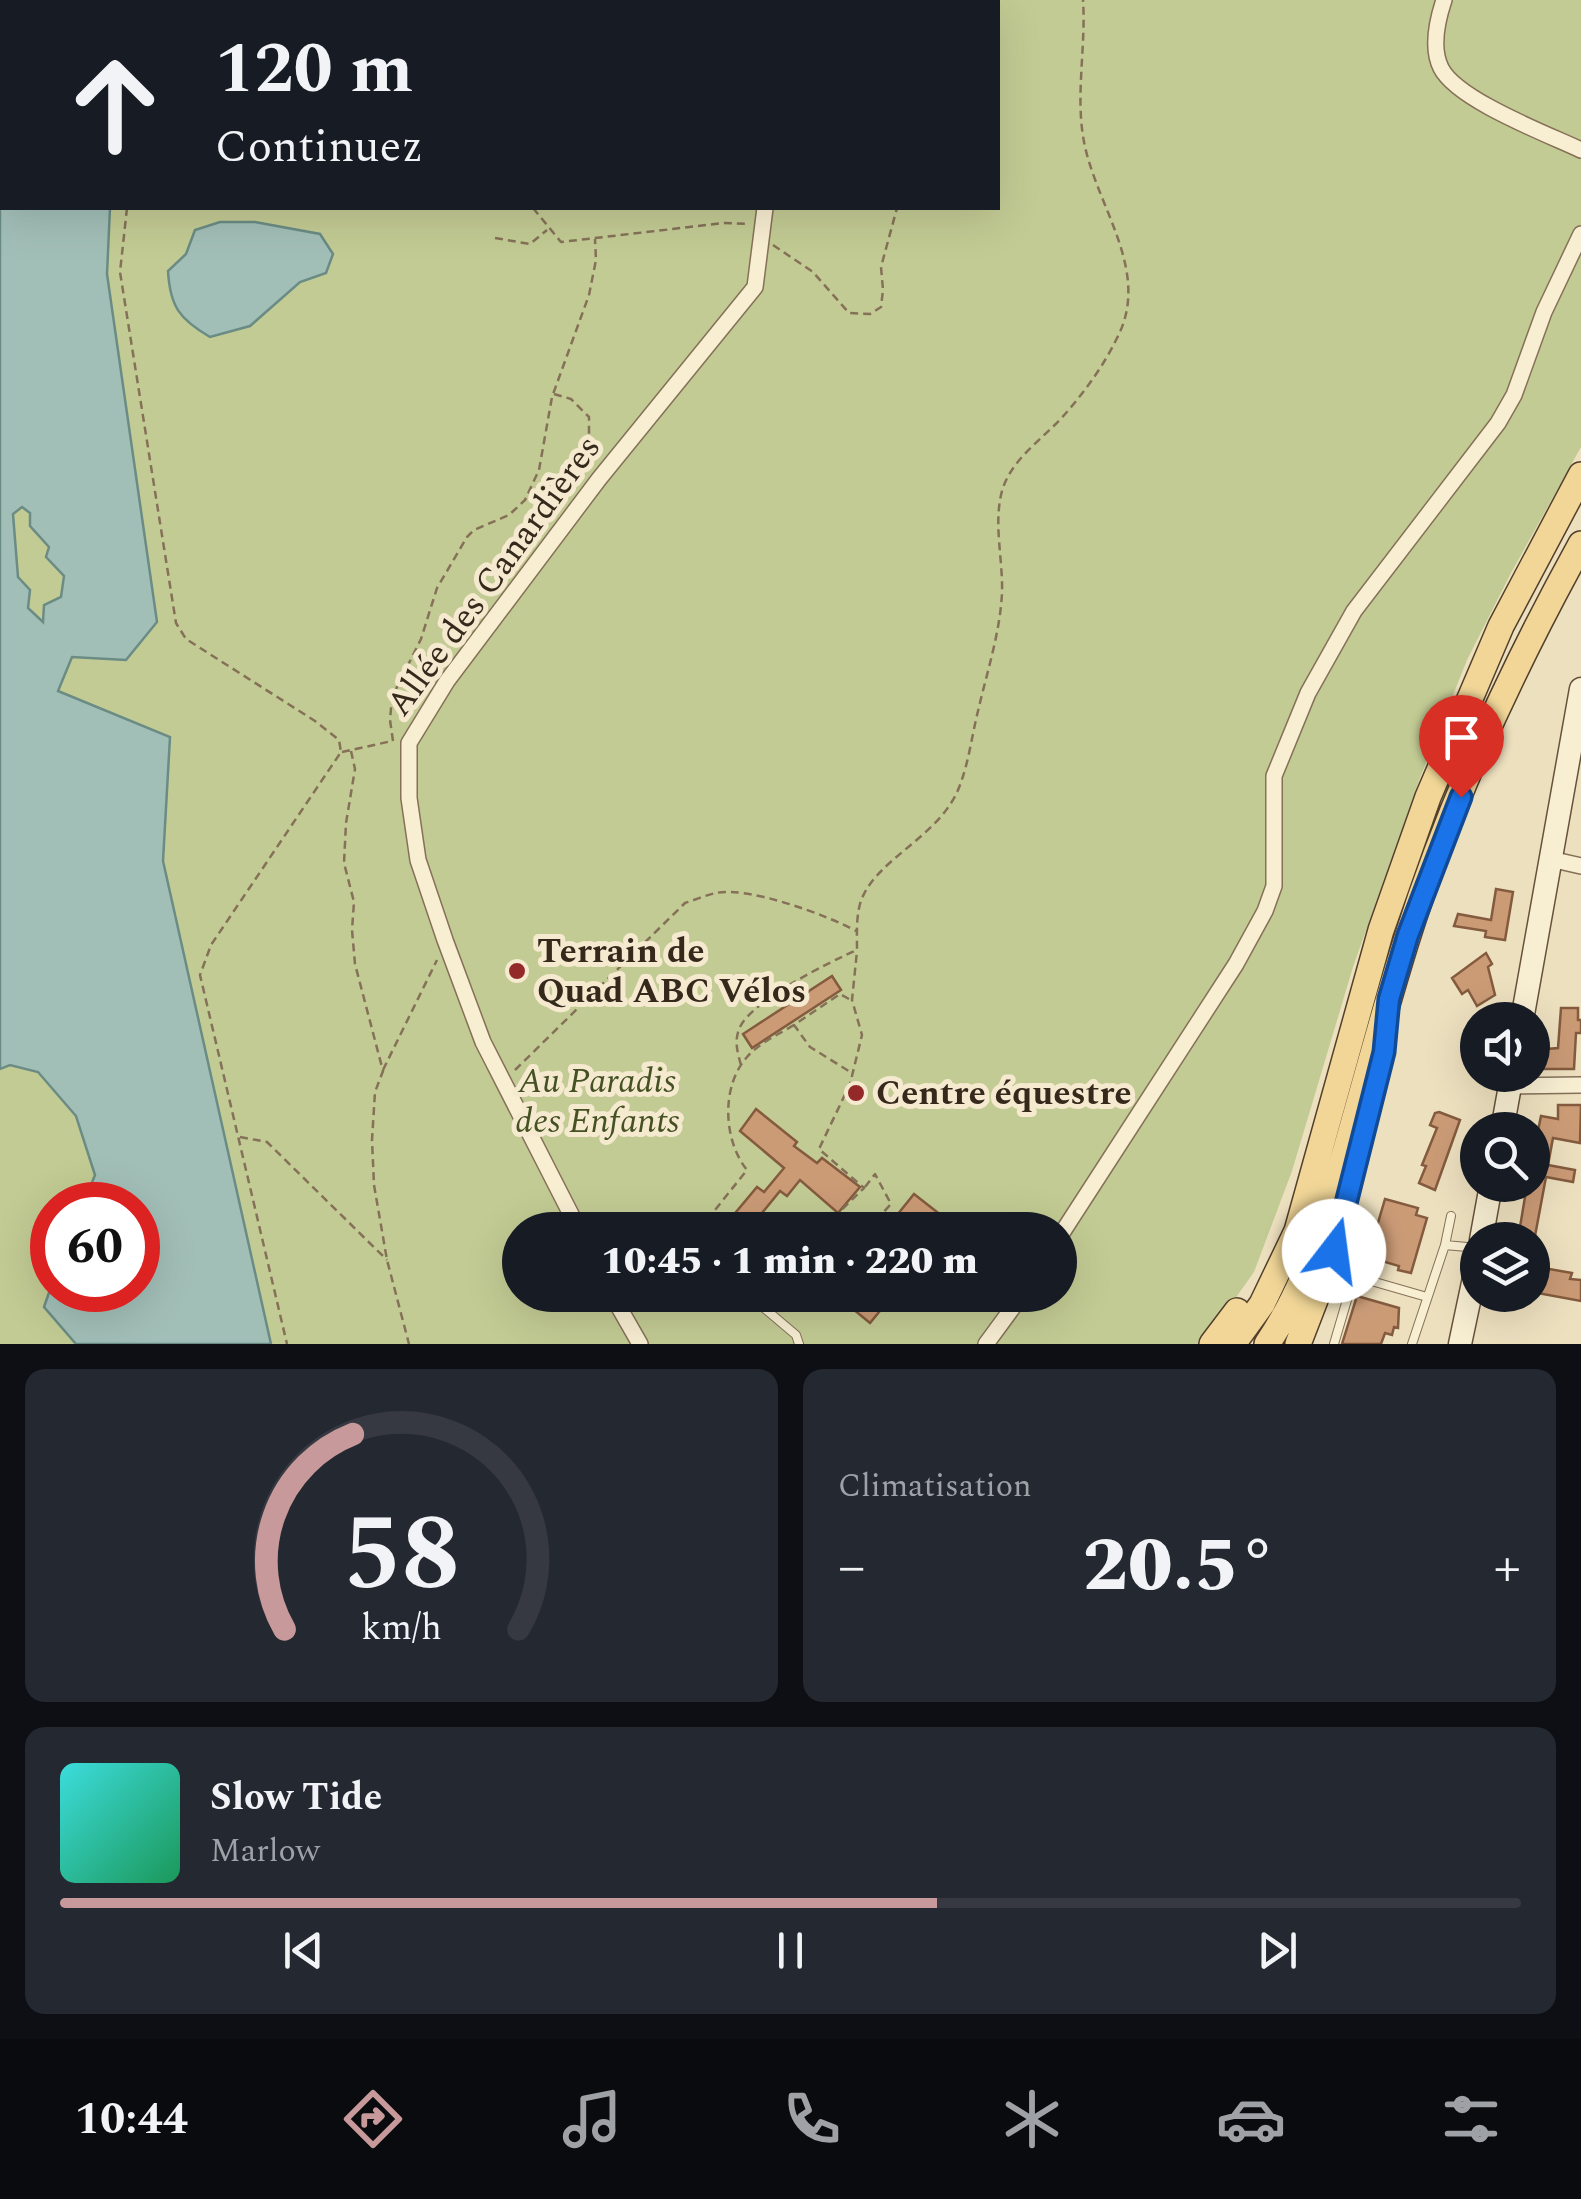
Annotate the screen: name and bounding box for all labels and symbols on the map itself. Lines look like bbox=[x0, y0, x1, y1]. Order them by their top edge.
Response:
street label: Allée des Canardières bbox=[374, 424, 614, 728]
pin bbox=[1419, 695, 1504, 798]
place label: Terrain de Quad ABC Vélos bbox=[537, 925, 806, 1018]
marker: Terrain de Quad ABC Vélos bbox=[506, 960, 528, 982]
park label: Au Paradis des Enfants bbox=[515, 1055, 679, 1148]
place label: Centre équestre bbox=[876, 1067, 1132, 1120]
marker: Centre équestre bbox=[845, 1082, 867, 1104]
speed limit sign: 60 bbox=[30, 1182, 160, 1312]
position arrow bbox=[1282, 1199, 1386, 1303]

